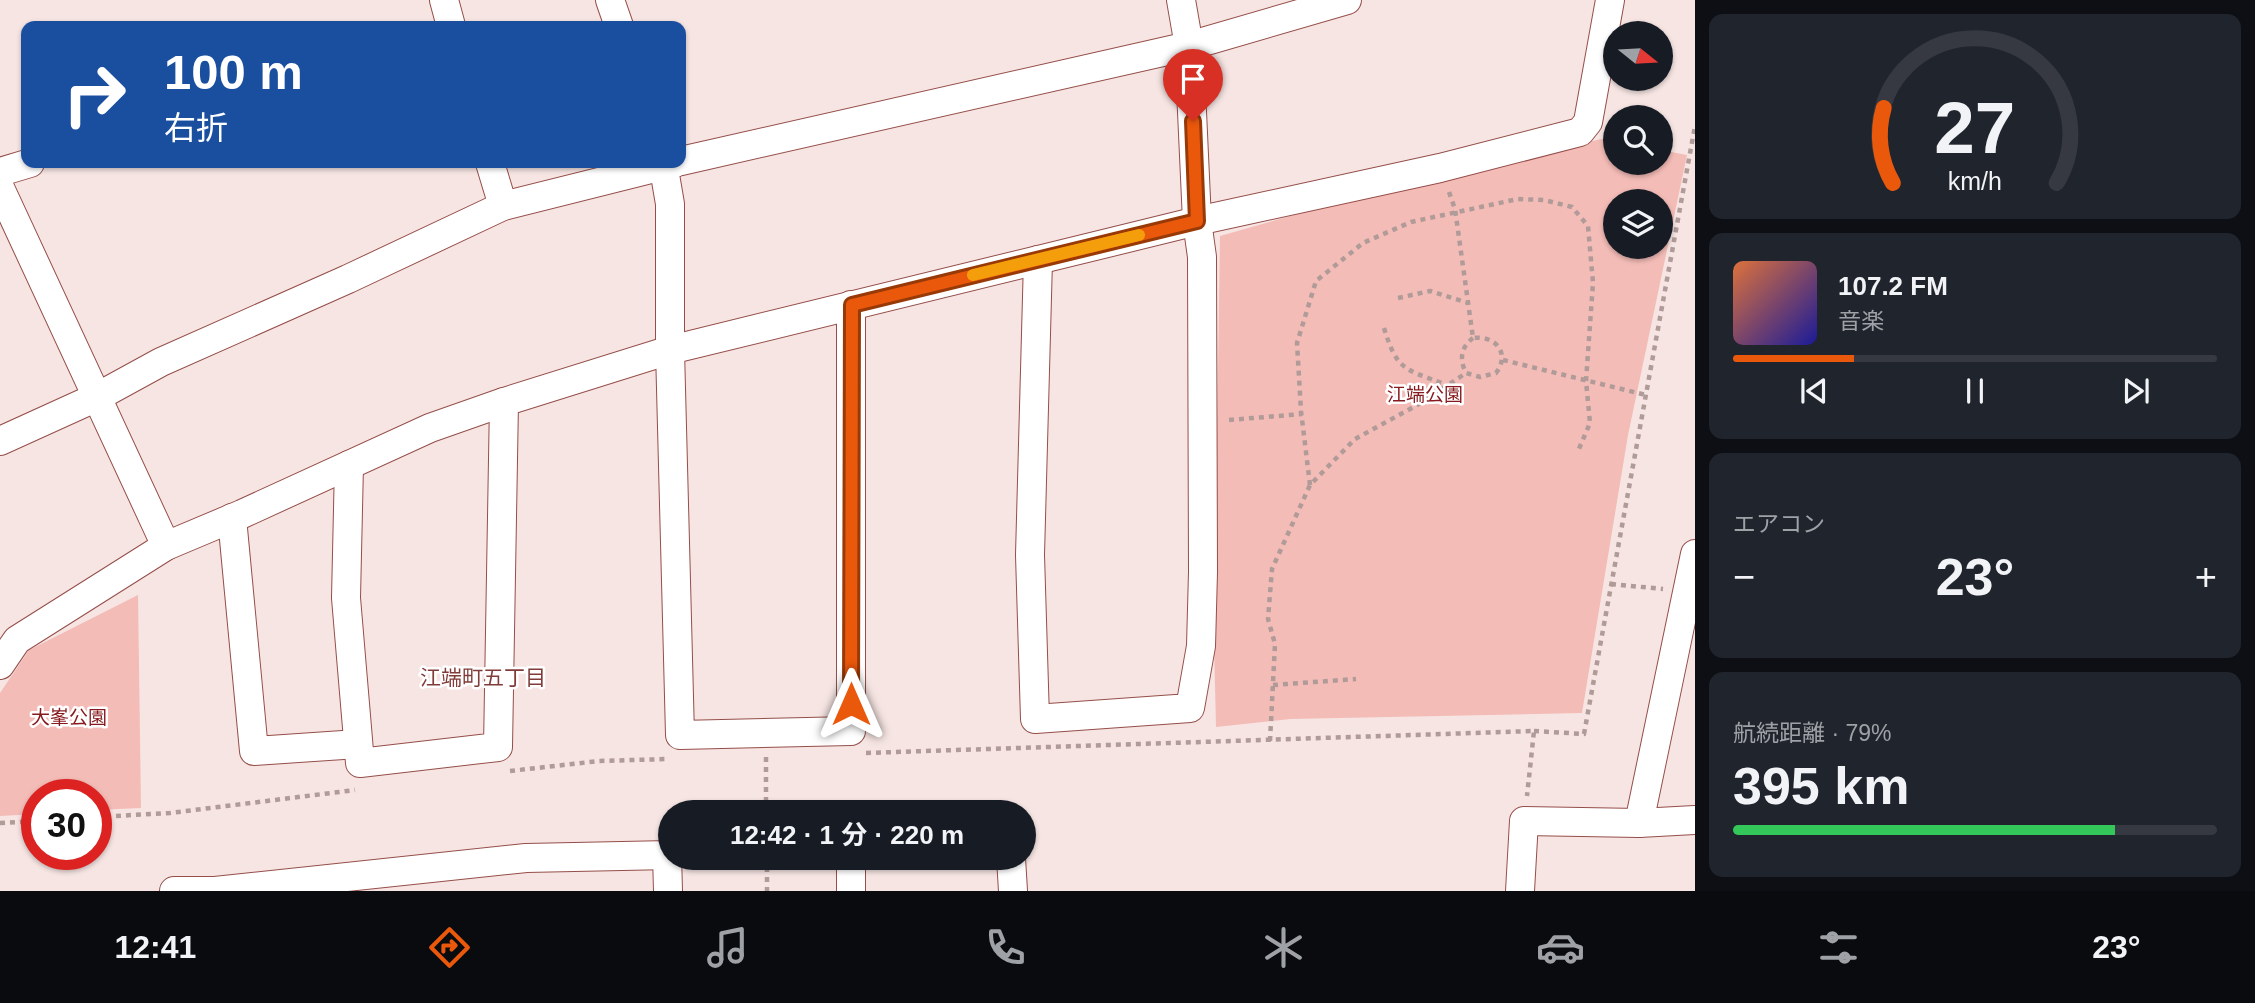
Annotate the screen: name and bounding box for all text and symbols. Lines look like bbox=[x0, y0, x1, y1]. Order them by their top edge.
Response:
north arrow bbox=[1603, 21, 1673, 91]
map controls bbox=[1603, 21, 1673, 259]
text: 100 m bbox=[164, 45, 303, 99]
icon: right bbox=[49, 49, 140, 140]
pin bbox=[1163, 49, 1223, 121]
icon: arrive bbox=[1174, 60, 1212, 98]
text: 27 bbox=[1935, 87, 2015, 168]
button: search bbox=[1603, 105, 1673, 175]
text: 右折 bbox=[164, 110, 228, 146]
text: km/h bbox=[1948, 166, 2002, 194]
button: layers bbox=[1603, 189, 1673, 259]
text: 107.2 FM bbox=[1838, 271, 1948, 301]
text: 音楽 bbox=[1838, 308, 1884, 334]
icon: previous bbox=[1795, 372, 1833, 410]
icon: pause bbox=[1956, 372, 1994, 410]
icon: next bbox=[2117, 372, 2155, 410]
park label: 江端公園 bbox=[1387, 384, 1463, 405]
text: エアコン bbox=[1733, 511, 1825, 537]
text: 23° bbox=[1936, 548, 2014, 606]
text: − bbox=[1733, 556, 1755, 598]
text: + bbox=[2195, 556, 2217, 598]
district label: 江端町五丁目 bbox=[420, 666, 546, 689]
position arrow bbox=[814, 667, 888, 741]
park label: 大峯公園 bbox=[31, 707, 107, 728]
text: 航続距離 · 79% bbox=[1733, 720, 1891, 746]
text: 395 km bbox=[1733, 757, 1909, 815]
speed limit sign: 30 bbox=[21, 779, 112, 870]
text: 12:42 · 1 分 · 220 m bbox=[730, 820, 964, 850]
icon: directions bbox=[425, 923, 474, 972]
icon: music bbox=[703, 923, 752, 972]
icon: phone bbox=[981, 923, 1030, 972]
icon: climate bbox=[1259, 923, 1308, 972]
icon: car bbox=[1536, 923, 1585, 972]
icon: filters bbox=[1814, 923, 1863, 972]
text: 12:41 bbox=[114, 929, 196, 965]
text: 23° bbox=[2092, 929, 2141, 965]

